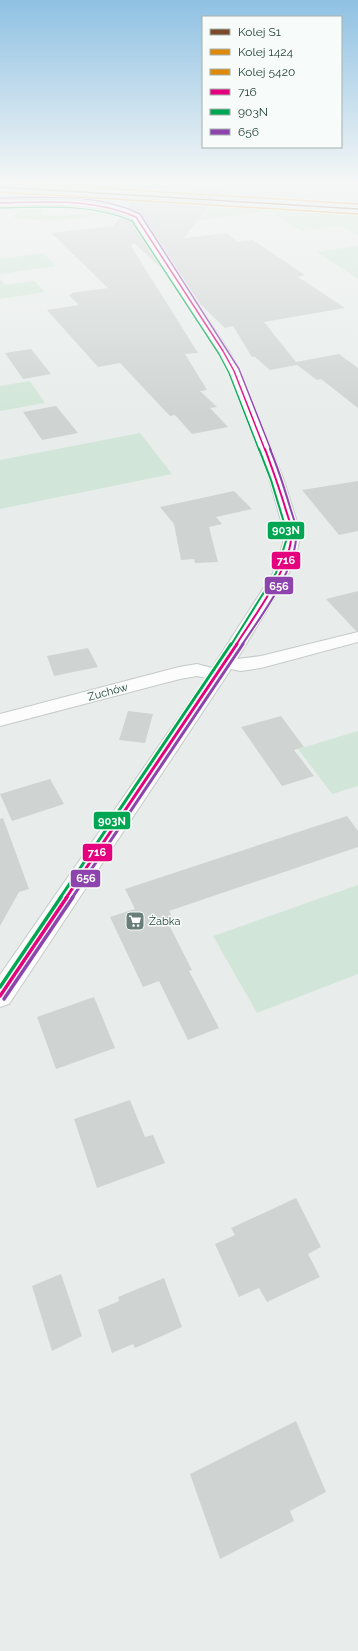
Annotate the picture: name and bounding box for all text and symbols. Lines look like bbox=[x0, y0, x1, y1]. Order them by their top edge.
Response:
legend bbox=[202, 16, 342, 148]
text: Kolej S1 bbox=[238, 25, 281, 39]
text: Kolej 1424 bbox=[238, 45, 293, 59]
text: Kolej 5420 bbox=[238, 65, 295, 79]
text: 716 bbox=[238, 85, 257, 99]
text: 903N bbox=[238, 105, 268, 119]
text: 656 bbox=[238, 125, 259, 139]
line badge: 903N bbox=[267, 521, 305, 540]
text: 903N bbox=[272, 524, 300, 537]
line badge: 716 bbox=[271, 551, 301, 570]
text: 716 bbox=[277, 554, 295, 567]
line badge: 656 bbox=[264, 576, 294, 595]
text: 656 bbox=[269, 580, 289, 593]
street label: Zuchów bbox=[86, 680, 130, 704]
line badge: 903N bbox=[93, 811, 131, 830]
text: 903N bbox=[98, 815, 126, 828]
line badge: 716 bbox=[82, 843, 113, 862]
text: 716 bbox=[88, 846, 106, 859]
line badge: 656 bbox=[70, 869, 101, 888]
text: 656 bbox=[76, 872, 96, 885]
supermarket icon: Żabka bbox=[124, 910, 146, 932]
place label: Żabka bbox=[149, 915, 181, 928]

